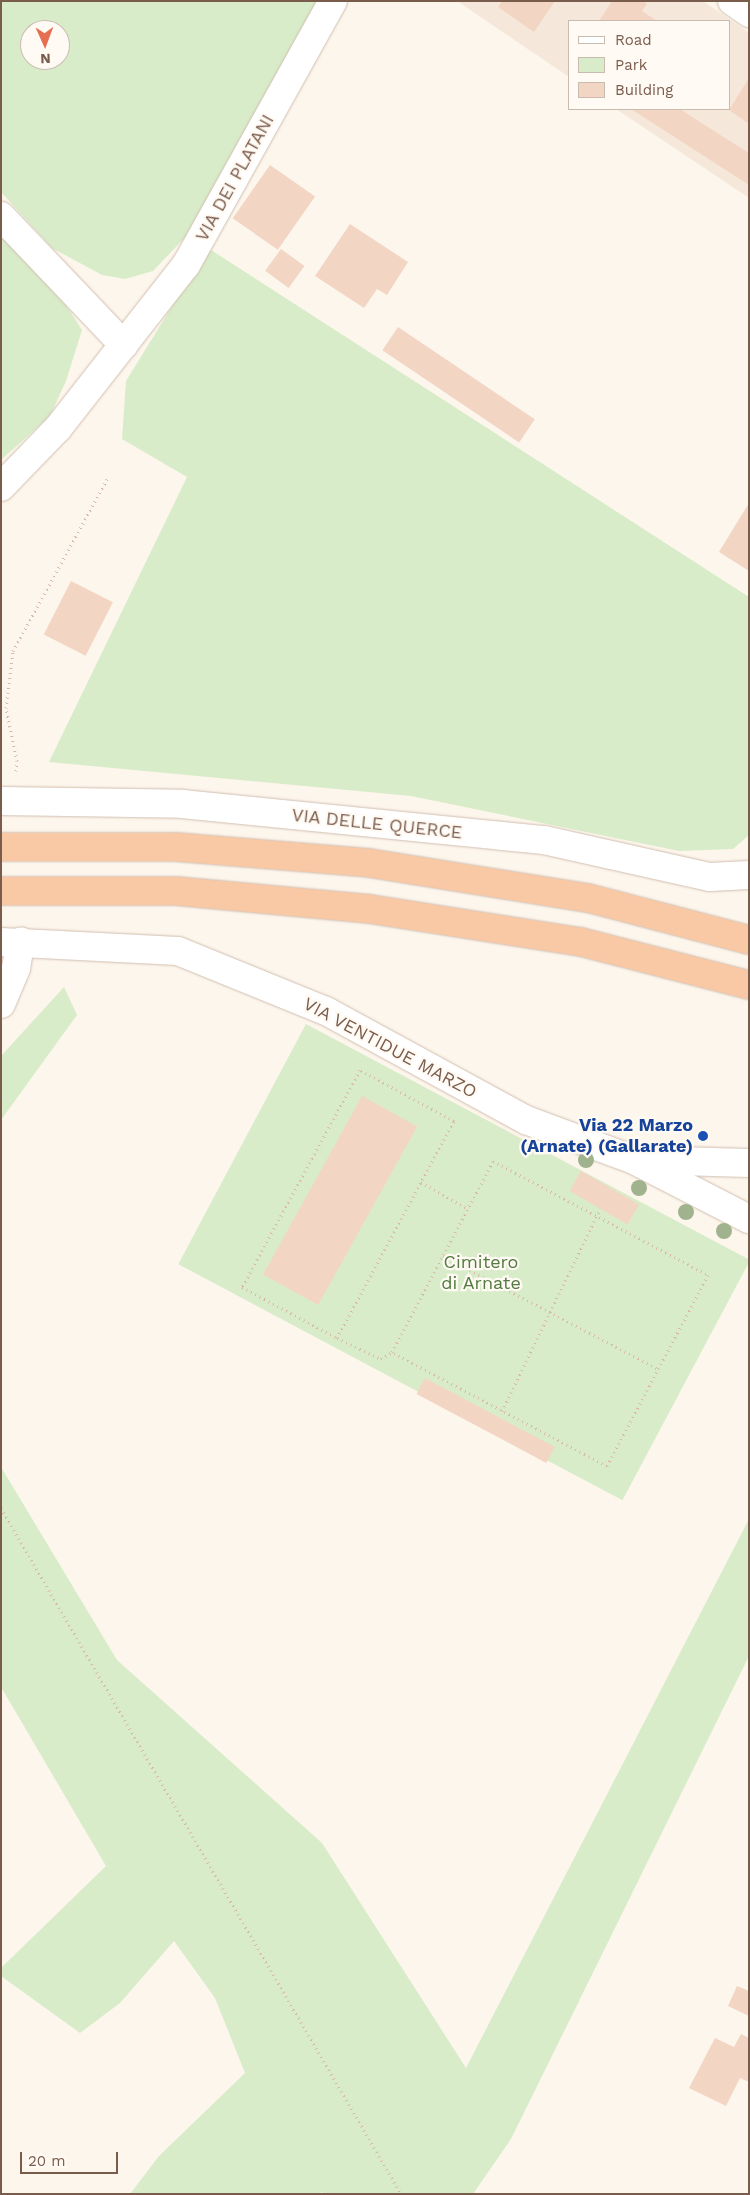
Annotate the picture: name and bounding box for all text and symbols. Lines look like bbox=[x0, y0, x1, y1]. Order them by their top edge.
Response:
north arrow bbox=[20, 20, 70, 70]
legend bbox=[568, 20, 730, 110]
text: Road bbox=[615, 31, 652, 49]
text: N bbox=[40, 51, 51, 67]
text: Park bbox=[615, 56, 647, 74]
text: Building bbox=[615, 81, 673, 99]
street label: VIA DEI PLATANI bbox=[191, 110, 279, 246]
street label: VIA DELLE QUERCE bbox=[290, 804, 464, 844]
street label: VIA VENTIDUE MARZO bbox=[299, 993, 481, 1103]
place label: Via 22 Marzo (Arnate) (Gallarate) bbox=[520, 1115, 693, 1158]
marker: Via 22 Marzo (Arnate) (Gallarate) bbox=[697, 1130, 709, 1142]
park label: Cimitero di Arnate bbox=[441, 1252, 521, 1294]
scale bar bbox=[22, 2142, 120, 2174]
text: 20 m bbox=[28, 2152, 66, 2170]

